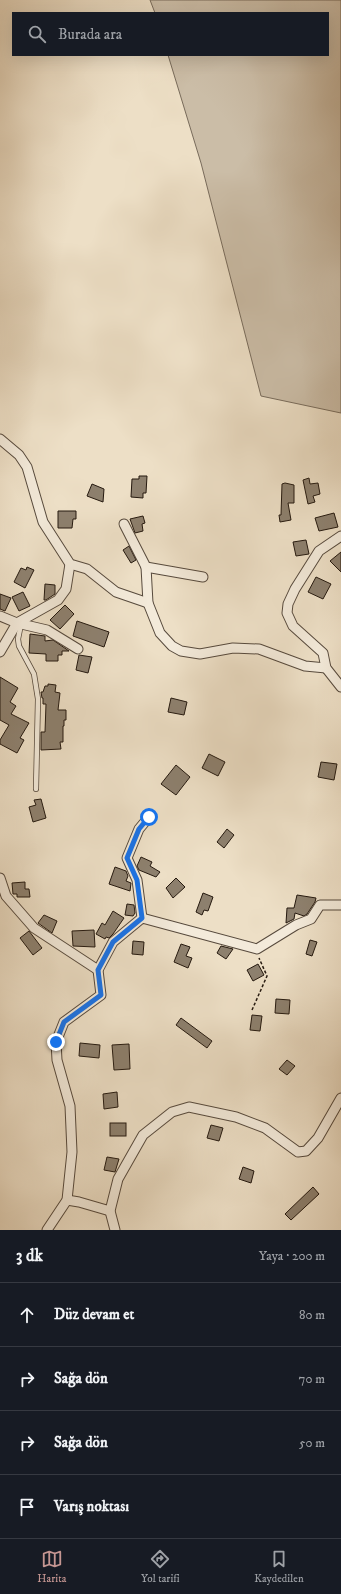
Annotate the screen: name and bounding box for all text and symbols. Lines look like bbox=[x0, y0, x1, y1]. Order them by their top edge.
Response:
search box bbox=[12, 12, 329, 56]
icon: search bbox=[26, 23, 48, 45]
text: Burada ara bbox=[58, 25, 122, 44]
route start bbox=[140, 808, 158, 826]
route end bbox=[47, 1033, 65, 1051]
text: 3 dk bbox=[16, 1245, 43, 1267]
text: Yaya · 200 m bbox=[259, 1248, 325, 1264]
icon: ahead bbox=[16, 1304, 38, 1326]
text: Düz devam et bbox=[54, 1305, 134, 1324]
text: 80 m bbox=[299, 1307, 325, 1323]
icon: right bbox=[16, 1368, 38, 1390]
text: Sağa dön bbox=[54, 1369, 108, 1388]
text: 70 m bbox=[299, 1371, 325, 1387]
icon: right bbox=[16, 1432, 38, 1454]
text: Sağa dön bbox=[54, 1433, 108, 1452]
text: 50 m bbox=[299, 1435, 325, 1451]
icon: arrive bbox=[16, 1496, 38, 1518]
text: Varış noktası bbox=[54, 1497, 129, 1516]
tab: Harita bbox=[37, 1548, 66, 1586]
tab: Yol tarifi bbox=[141, 1548, 180, 1586]
tab: Kaydedilen bbox=[254, 1548, 304, 1586]

